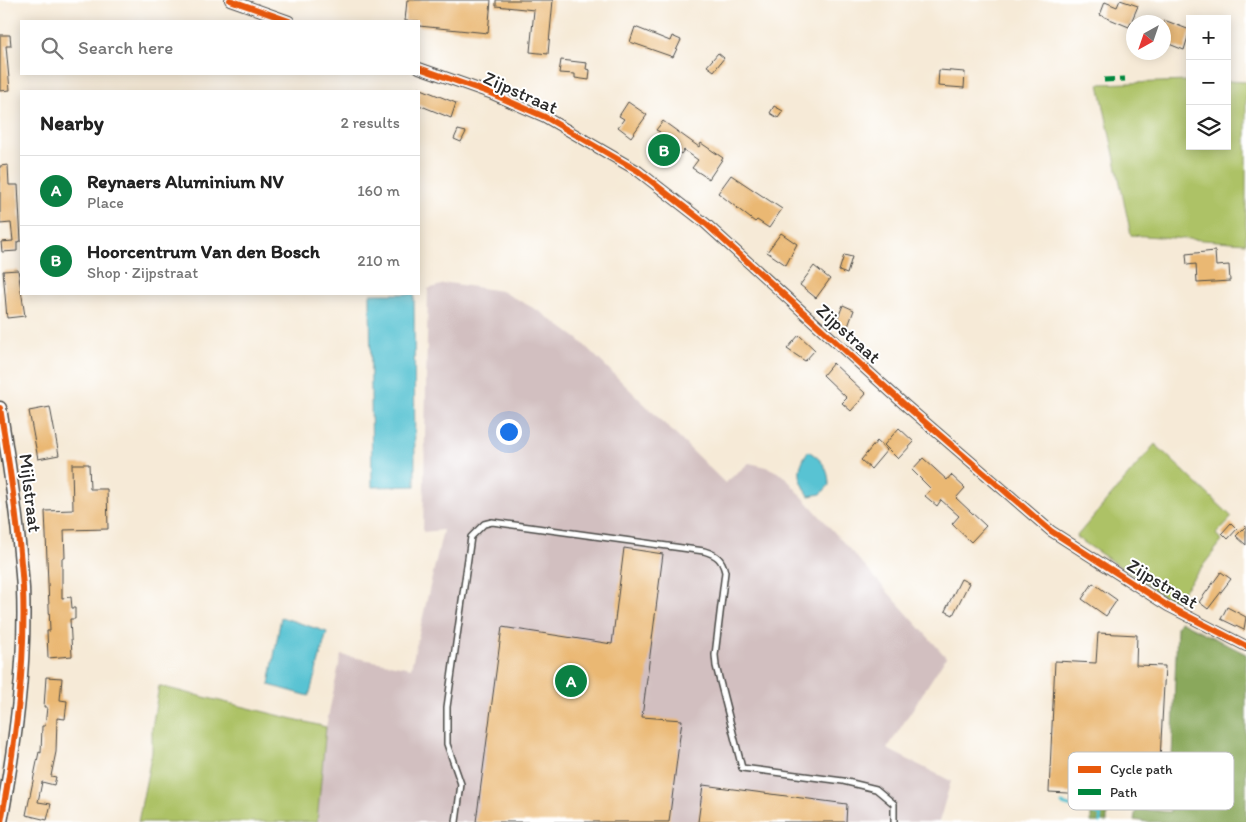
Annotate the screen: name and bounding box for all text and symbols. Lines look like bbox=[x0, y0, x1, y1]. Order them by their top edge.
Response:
north arrow bbox=[1126, 15, 1171, 60]
map controls bbox=[1186, 15, 1231, 150]
button: + bbox=[1186, 15, 1231, 60]
search box bbox=[20, 20, 420, 75]
icon: search bbox=[38, 34, 66, 62]
text: Search here bbox=[78, 36, 173, 59]
button: − bbox=[1186, 60, 1231, 105]
street label: Zijpstraat bbox=[480, 66, 562, 119]
button: layers bbox=[1186, 105, 1231, 150]
text: Nearby bbox=[40, 110, 104, 135]
text: 2 results bbox=[340, 113, 400, 132]
pin: B bbox=[648, 131, 680, 169]
text: Reynaers Aluminium NV bbox=[87, 170, 284, 193]
text: A bbox=[51, 181, 61, 200]
text: 160 m bbox=[357, 181, 400, 200]
text: Place bbox=[87, 193, 124, 212]
text: Hoorcentrum Van den Bosch bbox=[87, 240, 320, 263]
text: B bbox=[51, 251, 61, 270]
text: 210 m bbox=[357, 251, 400, 270]
text: Shop · Zijpstraat bbox=[87, 263, 198, 282]
street label: Zijpstraat bbox=[812, 298, 886, 368]
your location bbox=[496, 419, 522, 445]
street label: Mijlstraat bbox=[14, 452, 47, 534]
street label: Zijpstraat bbox=[1123, 553, 1203, 614]
pin: A bbox=[555, 662, 587, 700]
legend bbox=[1068, 752, 1234, 810]
text: Cycle path bbox=[1110, 761, 1173, 778]
text: Path bbox=[1110, 784, 1137, 801]

